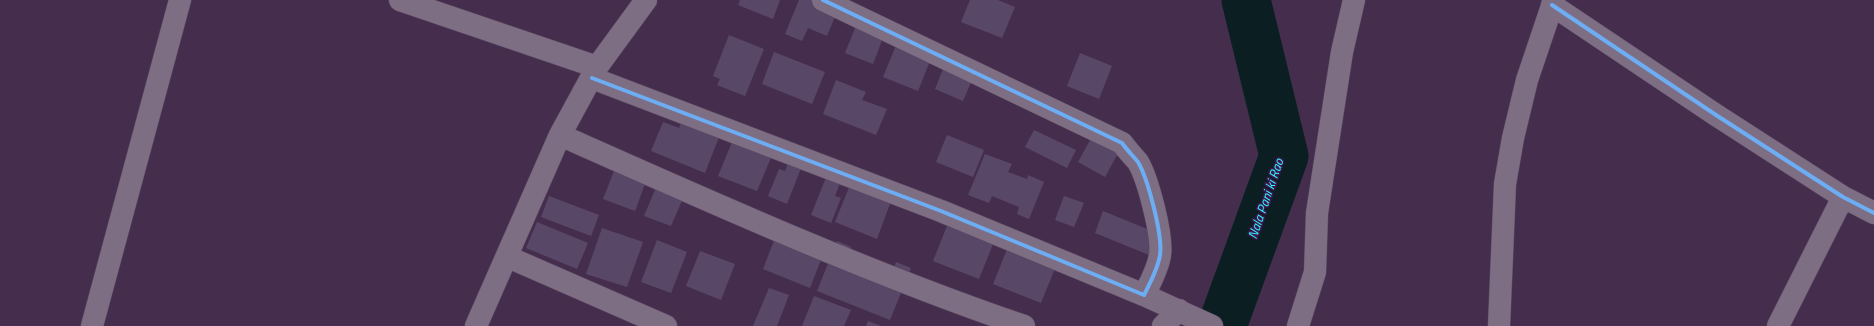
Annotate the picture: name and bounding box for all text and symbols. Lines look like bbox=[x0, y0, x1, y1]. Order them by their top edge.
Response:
water label: Nala Pani ki Rao bbox=[1246, 157, 1288, 241]

